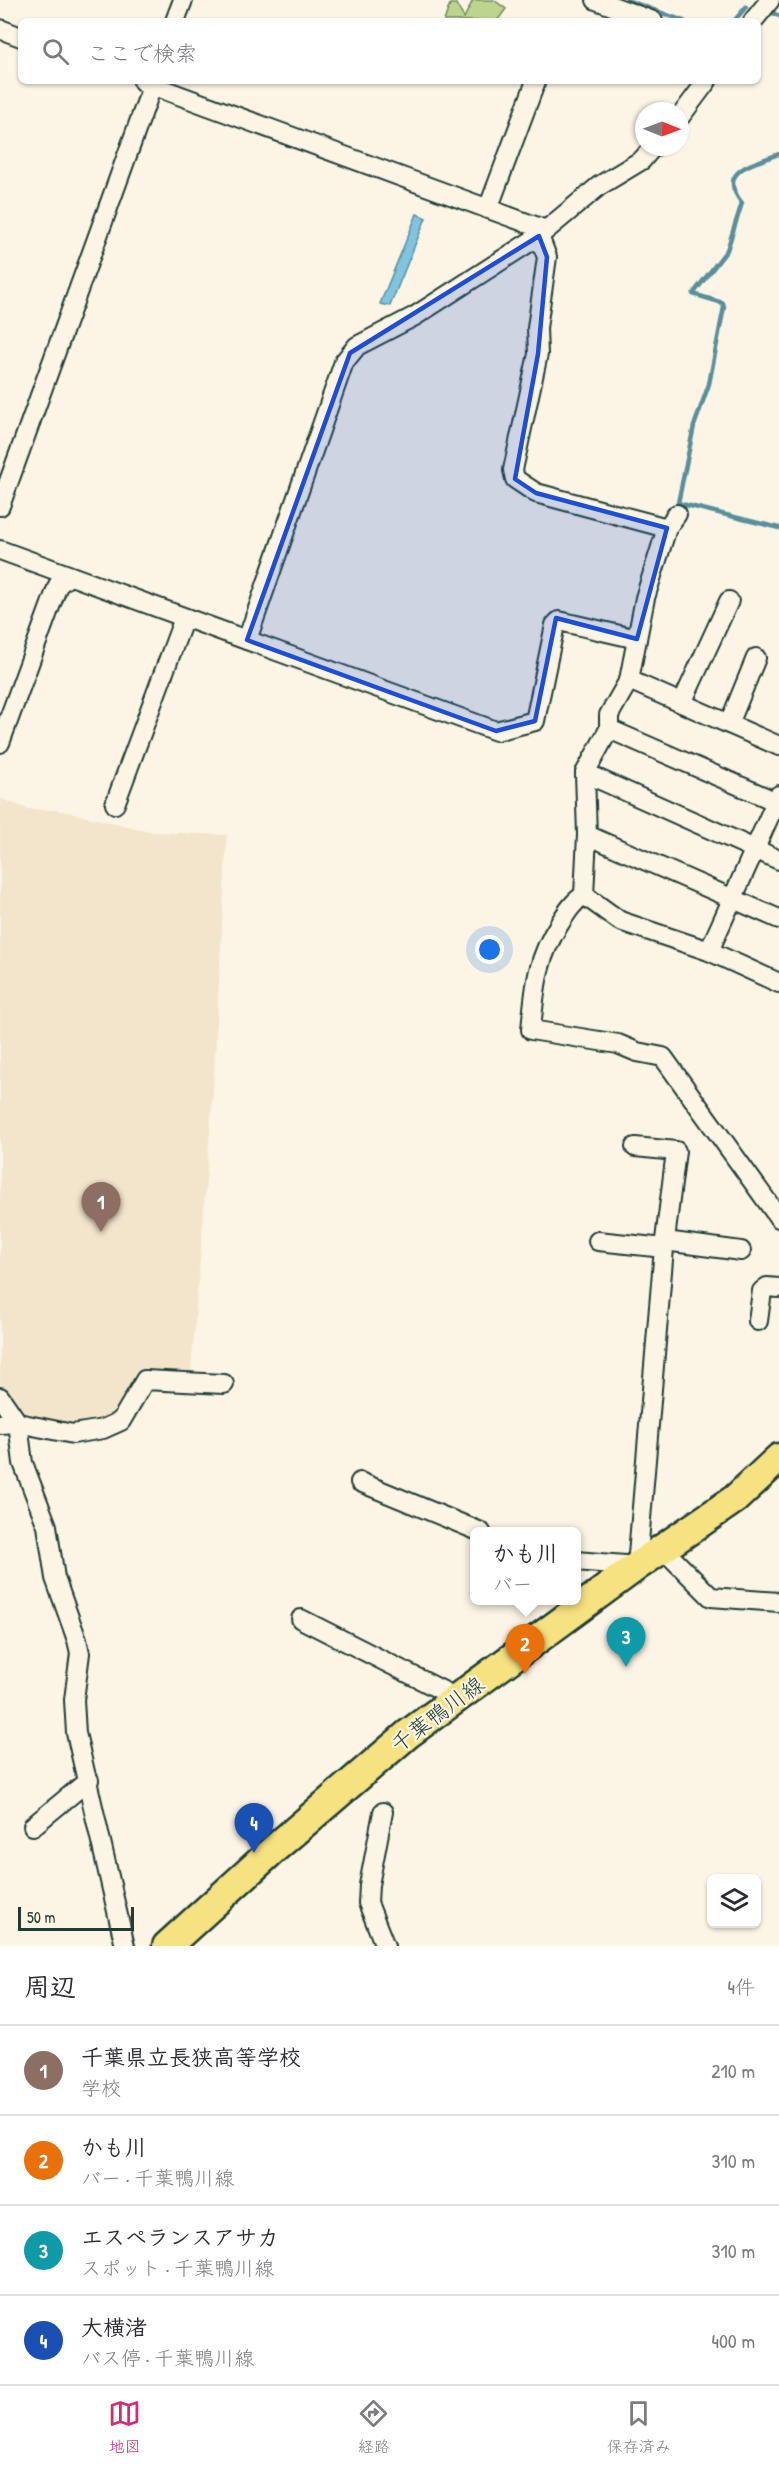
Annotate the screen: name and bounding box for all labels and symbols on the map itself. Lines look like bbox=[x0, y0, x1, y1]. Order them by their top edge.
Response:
north arrow bbox=[635, 102, 689, 156]
your location bbox=[475, 935, 504, 964]
pin: 1 bbox=[82, 1182, 120, 1232]
pin: 3 bbox=[606, 1618, 646, 1667]
pin: 2 bbox=[506, 1624, 544, 1674]
street label: 千葉鴨川線 bbox=[384, 1669, 490, 1759]
pin: 4 bbox=[234, 1804, 274, 1853]
scale bar bbox=[18, 1904, 134, 1932]

